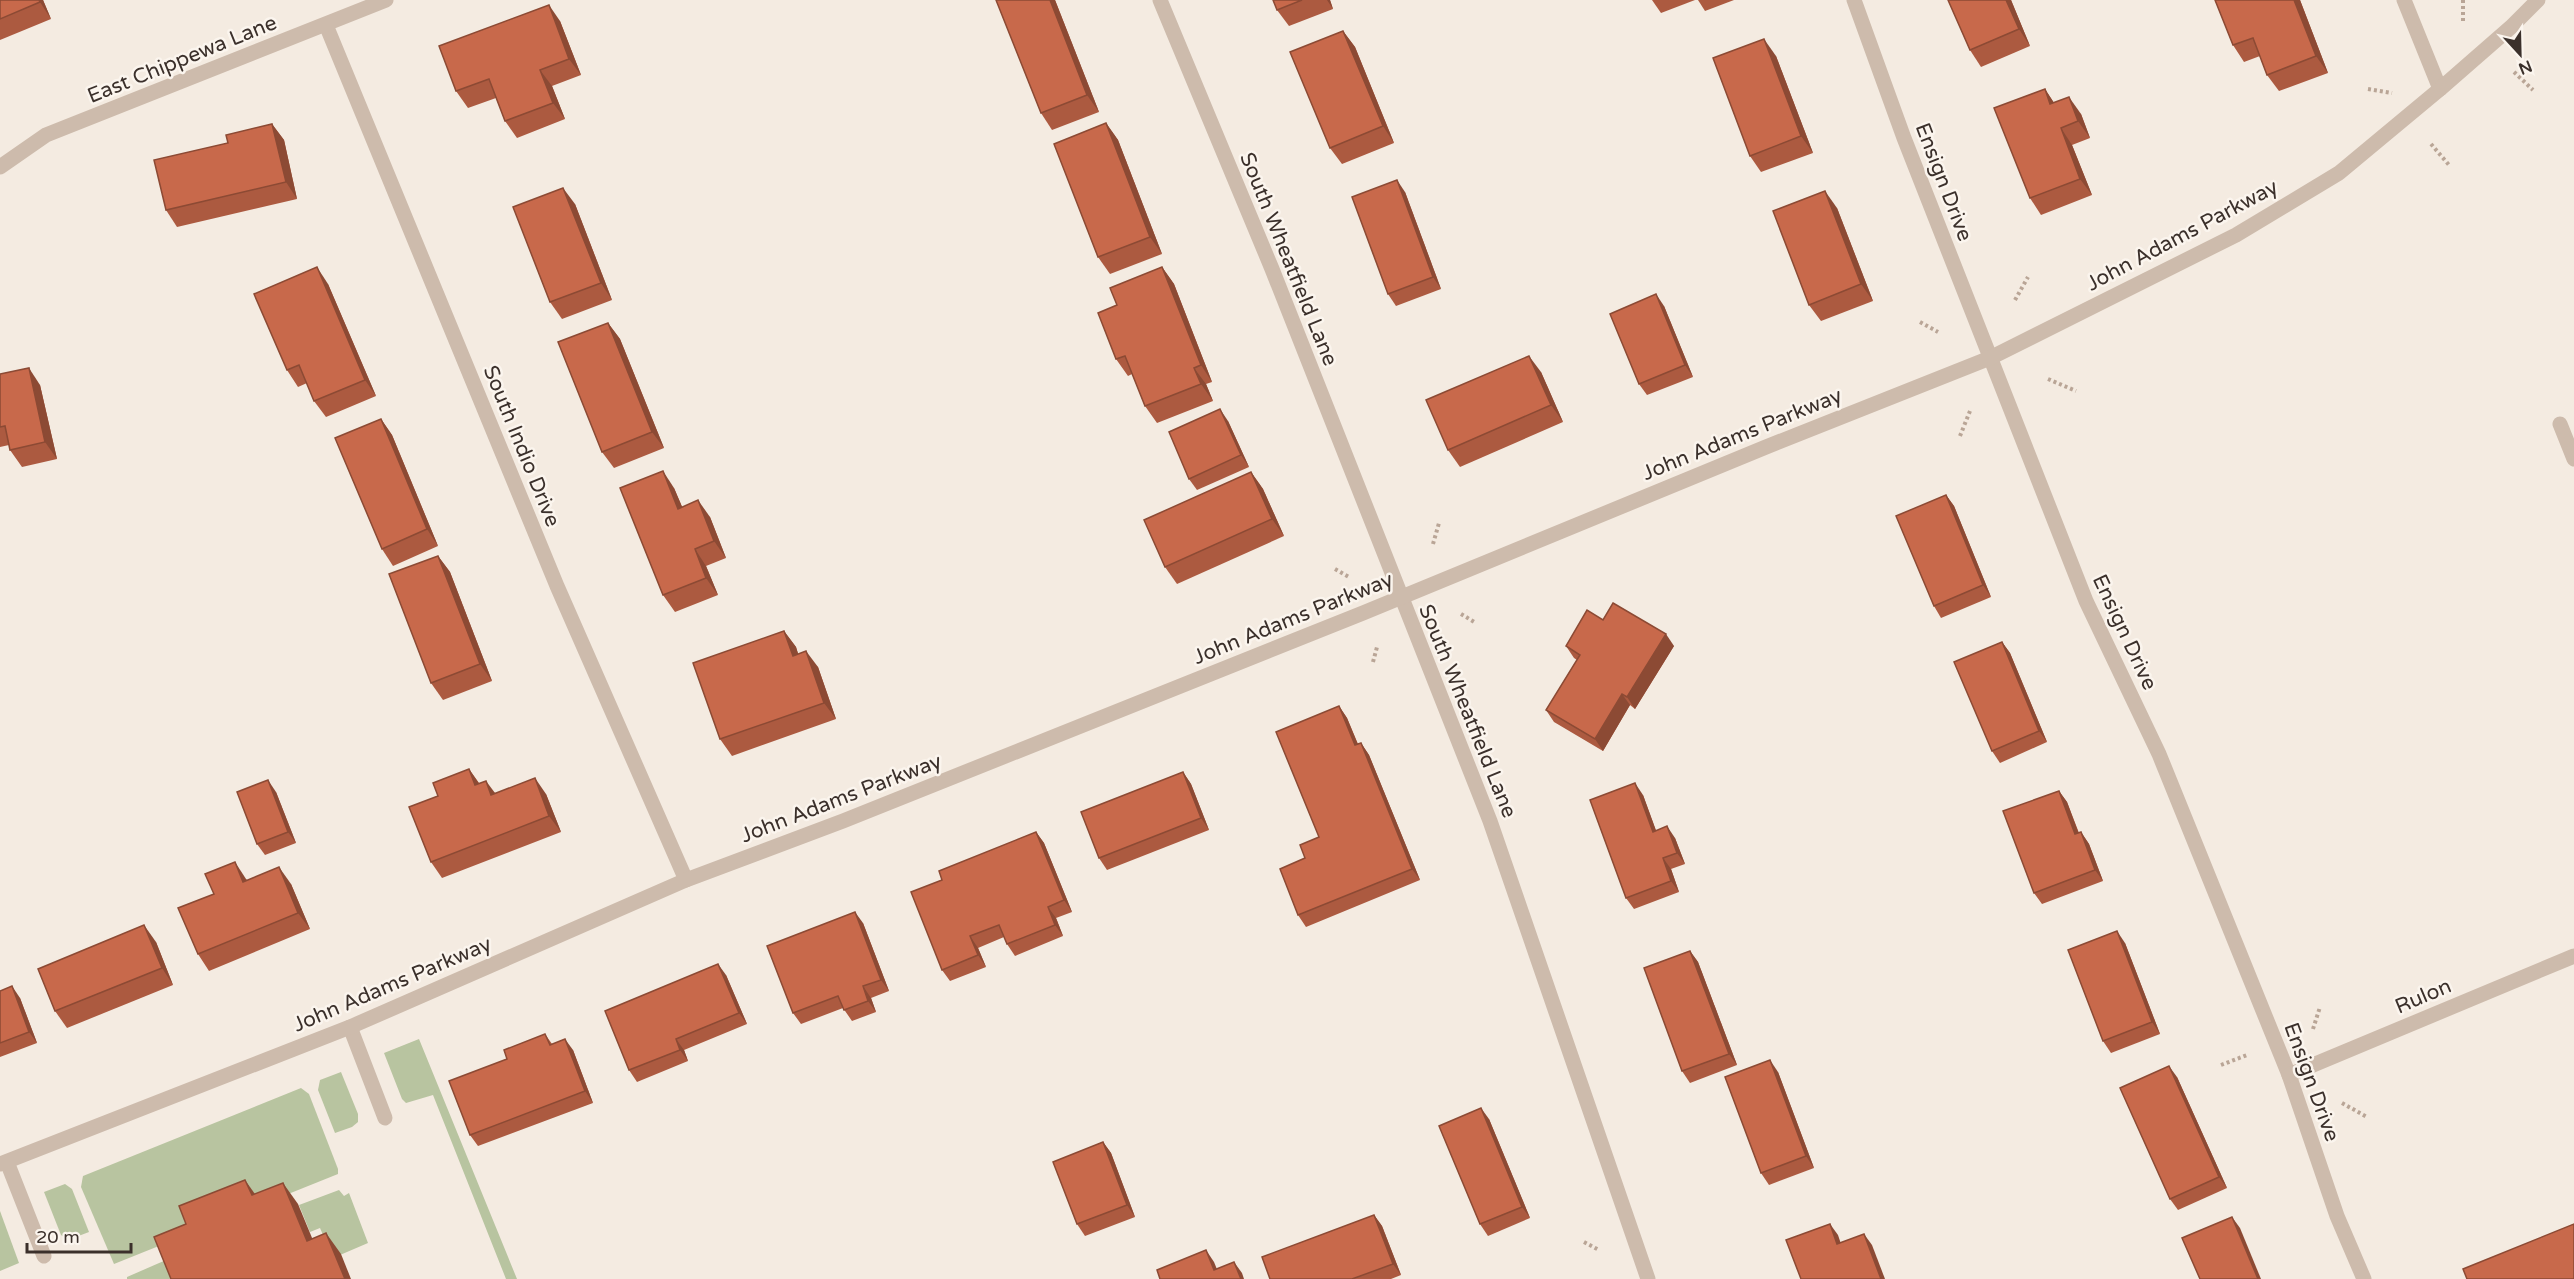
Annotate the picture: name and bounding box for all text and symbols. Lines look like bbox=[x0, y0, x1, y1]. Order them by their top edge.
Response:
street label: East Chippewa Lane bbox=[84, 10, 281, 109]
north arrow bbox=[2490, 24, 2550, 84]
text: N bbox=[2516, 55, 2535, 79]
street label: Ensign Drive bbox=[1910, 120, 1978, 245]
street label: South Wheatfield Lane bbox=[1234, 149, 1343, 370]
street label: John Adams Parkway bbox=[2082, 174, 2282, 297]
street label: South Indio Drive bbox=[478, 362, 565, 531]
street label: John Adams Parkway bbox=[1639, 383, 1846, 486]
street label: John Adams Parkway bbox=[1190, 567, 1397, 670]
street label: Ensign Drive bbox=[2087, 570, 2162, 694]
street label: South Wheatfield Lane bbox=[1413, 601, 1522, 822]
street label: John Adams Parkway bbox=[737, 749, 945, 848]
street label: John Adams Parkway bbox=[289, 931, 495, 1038]
street label: Rulon bbox=[2391, 974, 2455, 1019]
street label: Ensign Drive bbox=[2278, 1019, 2345, 1145]
scale bar bbox=[27, 1216, 130, 1254]
text: 20 m bbox=[36, 1226, 80, 1248]

